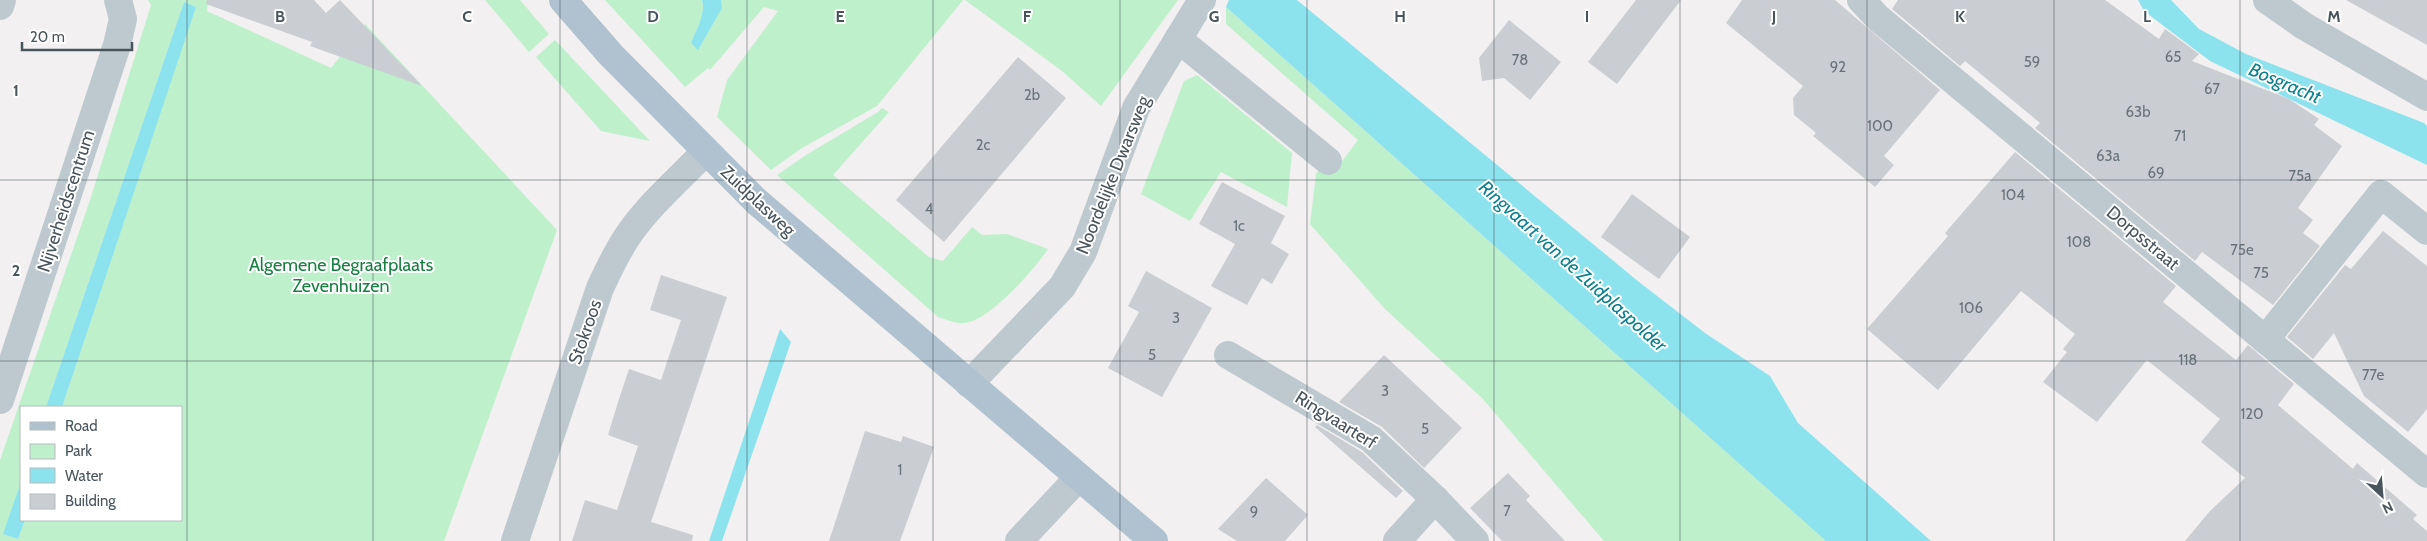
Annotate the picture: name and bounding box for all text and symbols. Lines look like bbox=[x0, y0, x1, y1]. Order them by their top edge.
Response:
text: B bbox=[275, 7, 285, 26]
text: C bbox=[462, 7, 472, 26]
text: D bbox=[647, 7, 659, 26]
text: E bbox=[835, 7, 845, 26]
text: F bbox=[1023, 7, 1032, 26]
text: G bbox=[1209, 7, 1219, 26]
text: H bbox=[1394, 7, 1406, 26]
text: I bbox=[1585, 7, 1589, 26]
text: J bbox=[1771, 7, 1776, 26]
text: K bbox=[1955, 7, 1965, 26]
text: L bbox=[2143, 7, 2151, 26]
text: M bbox=[2327, 7, 2341, 26]
scale bar bbox=[22, 20, 132, 52]
text: 20 m bbox=[30, 28, 65, 46]
house number: 65 bbox=[2165, 48, 2181, 66]
house number: 78 bbox=[1512, 51, 1528, 69]
house number: 59 bbox=[2024, 53, 2040, 71]
house number: 92 bbox=[1830, 58, 1846, 76]
water label: Bosgracht bbox=[2246, 58, 2325, 109]
house number: 67 bbox=[2204, 80, 2220, 98]
text: 1 bbox=[13, 81, 19, 100]
house number: 2b bbox=[1024, 86, 1040, 104]
street label: Noordelijke Dwarsweg bbox=[1071, 92, 1155, 257]
house number: 63b bbox=[2126, 103, 2150, 121]
house number: 100 bbox=[1867, 117, 1893, 135]
street label: Nijverheidscentrum bbox=[33, 127, 99, 275]
house number: 71 bbox=[2174, 127, 2186, 145]
house number: 2c bbox=[976, 136, 991, 154]
house number: 63a bbox=[2096, 147, 2121, 165]
street label: Zuidplasweg bbox=[716, 161, 801, 242]
house number: 69 bbox=[2147, 164, 2165, 182]
house number: 75a bbox=[2289, 167, 2312, 185]
water label: Ringvaart van de Zuidplaspolder bbox=[1474, 176, 1673, 357]
house number: 104 bbox=[2001, 186, 2025, 204]
house number: 4 bbox=[925, 200, 934, 218]
street label: Dorpsstraat bbox=[2102, 201, 2184, 275]
house number: 1c bbox=[1233, 217, 1245, 235]
house number: 108 bbox=[2067, 233, 2091, 251]
house number: 75e bbox=[2230, 241, 2254, 259]
park label: Algemene Begraafplaats Zevenhuizen bbox=[249, 254, 433, 297]
text: 2 bbox=[12, 261, 20, 280]
house number: 75 bbox=[2253, 264, 2269, 282]
street label: Stokroos bbox=[564, 297, 606, 367]
house number: 106 bbox=[1959, 299, 1983, 317]
house number: 3 bbox=[1172, 309, 1180, 327]
house number: 5 bbox=[1148, 346, 1156, 364]
house number: 118 bbox=[2179, 351, 2197, 369]
house number: 77e bbox=[2362, 366, 2384, 384]
house number: 3 bbox=[1381, 382, 1389, 400]
street label: Ringvaarterf bbox=[1291, 386, 1381, 454]
house number: 120 bbox=[2240, 405, 2264, 423]
legend bbox=[20, 406, 182, 521]
text: Road bbox=[65, 417, 98, 435]
house number: 5 bbox=[1421, 420, 1429, 438]
text: Park bbox=[65, 442, 92, 460]
house number: 1 bbox=[898, 461, 902, 479]
text: Water bbox=[65, 467, 103, 485]
north arrow bbox=[2357, 471, 2407, 521]
text: Building bbox=[65, 492, 116, 510]
text: N bbox=[2379, 497, 2396, 518]
house number: 7 bbox=[1503, 502, 1511, 520]
house number: 9 bbox=[1250, 503, 1258, 521]

